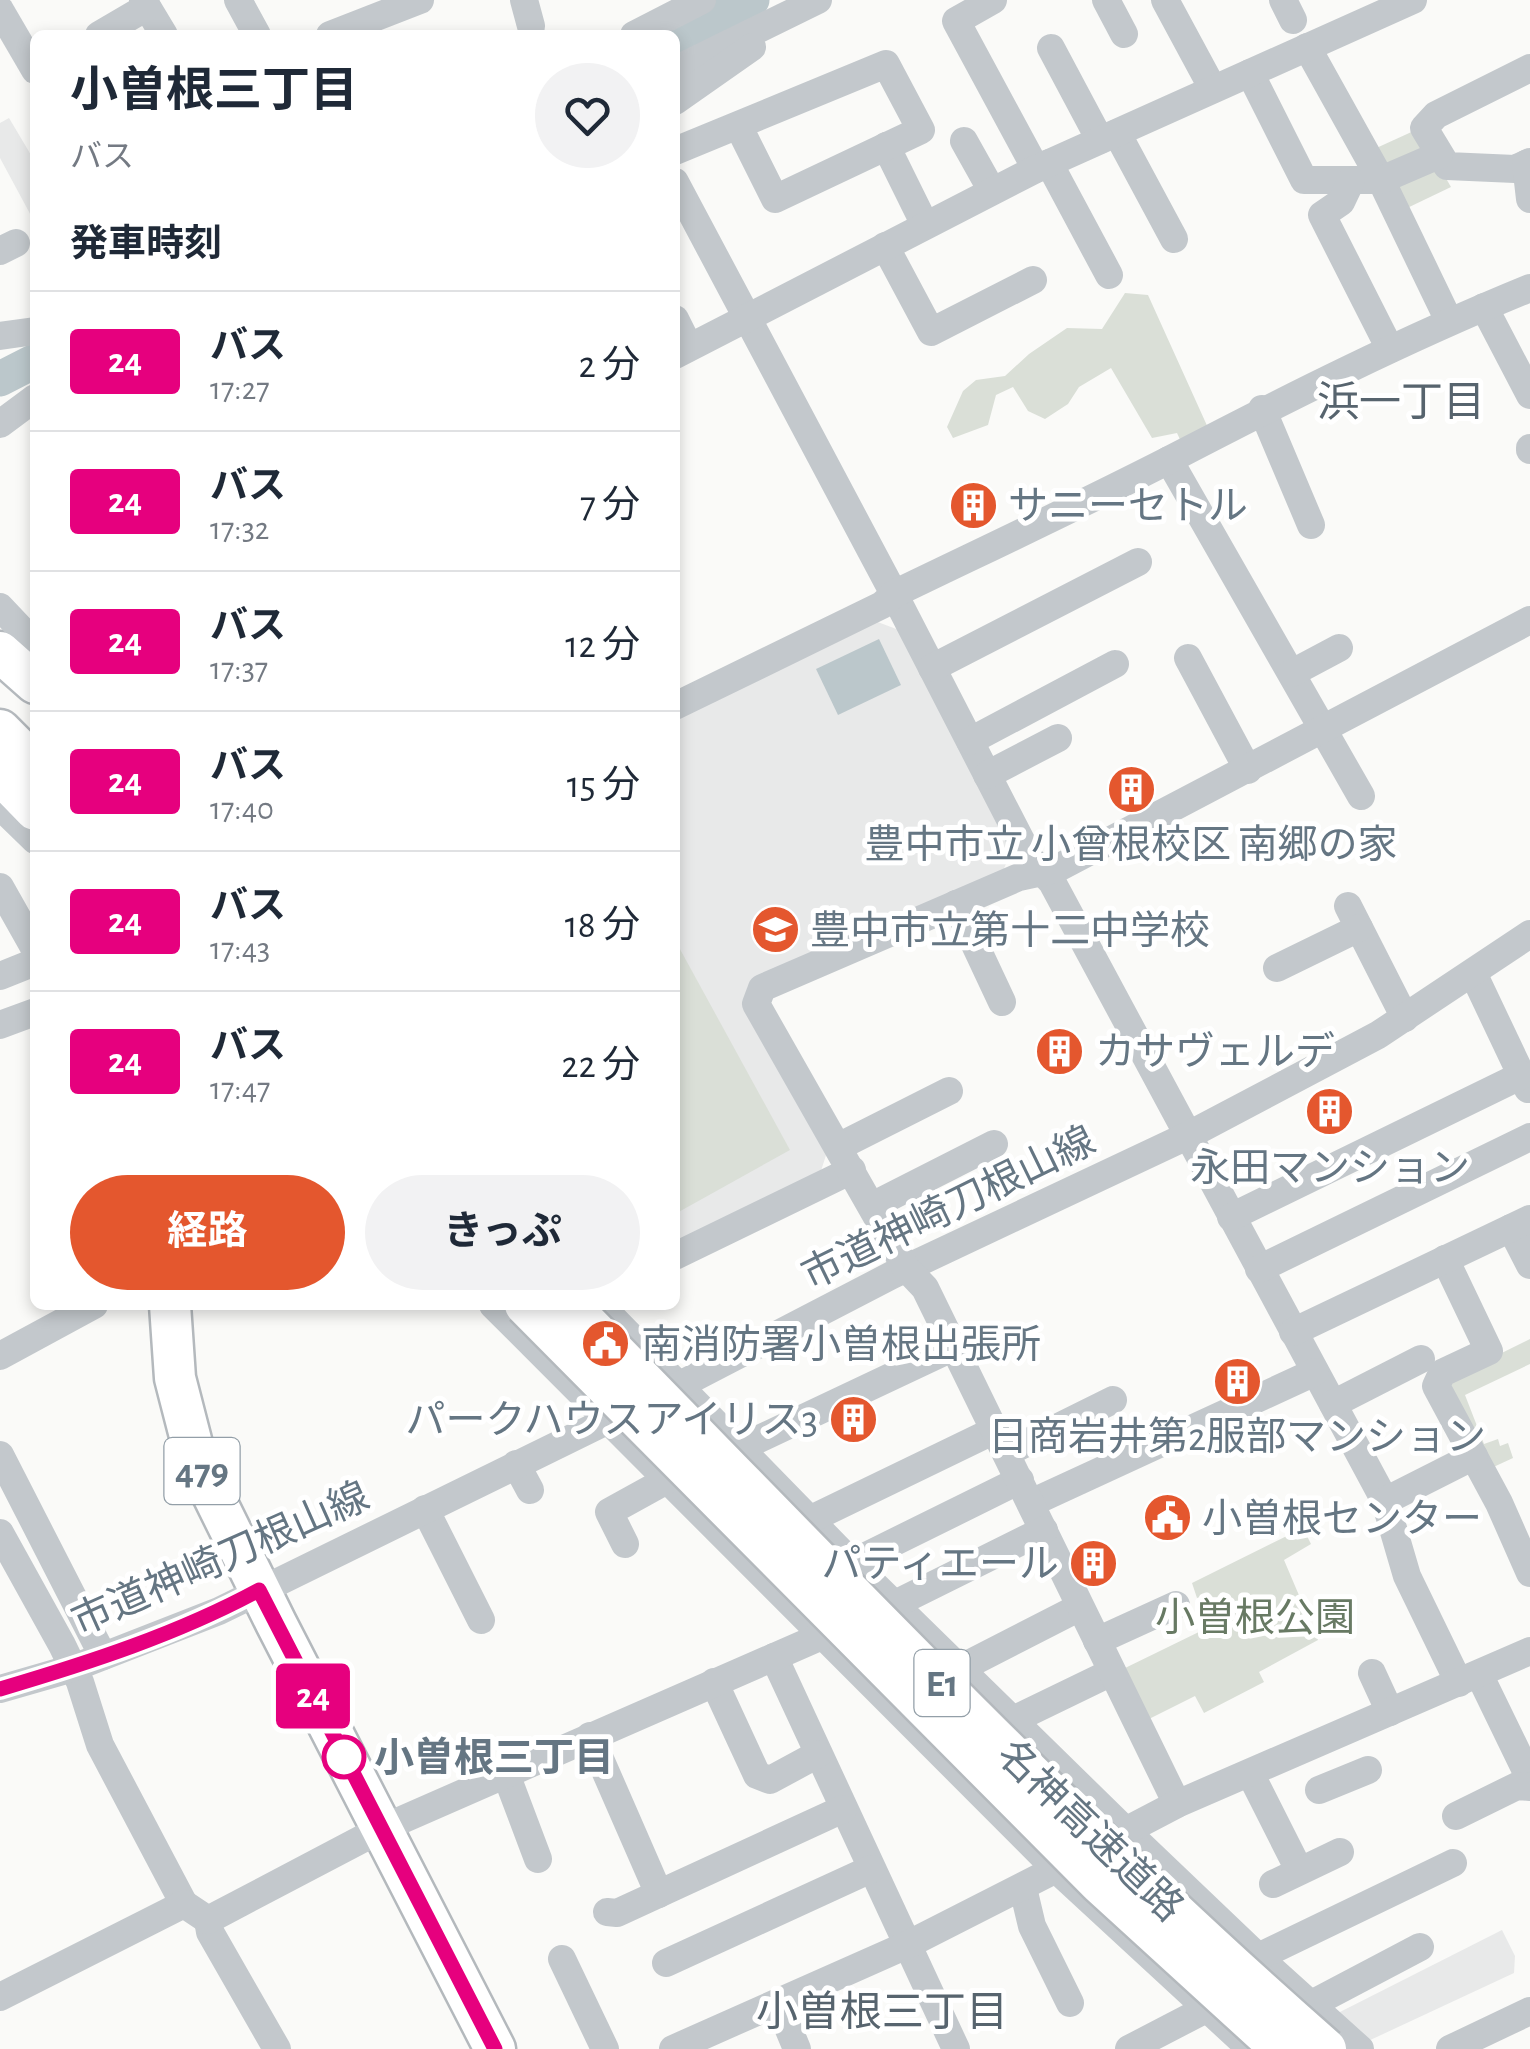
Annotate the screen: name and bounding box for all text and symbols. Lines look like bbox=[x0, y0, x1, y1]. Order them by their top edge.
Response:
button: heart bbox=[535, 63, 640, 168]
text: 小曽根三丁目 bbox=[70, 68, 358, 116]
text: バス bbox=[70, 141, 134, 173]
text: 発車時刻 bbox=[70, 226, 222, 264]
text: バス bbox=[210, 328, 286, 366]
text: 24 bbox=[108, 344, 142, 379]
text: 2 分 bbox=[578, 347, 640, 385]
text: 17:27 bbox=[210, 373, 270, 405]
district label: 浜一丁目 bbox=[1317, 381, 1485, 424]
text: バス bbox=[210, 468, 286, 506]
building icon: サニーセトル bbox=[947, 479, 999, 531]
text: 24 bbox=[108, 484, 142, 519]
text: 7 分 bbox=[580, 487, 640, 525]
place label: サニーセトル bbox=[1008, 487, 1248, 527]
text: 17:32 bbox=[210, 513, 269, 545]
text: バス bbox=[210, 608, 286, 646]
text: 24 bbox=[108, 624, 142, 659]
text: 12 分 bbox=[565, 627, 640, 665]
text: 17:37 bbox=[210, 653, 268, 685]
text: バス bbox=[210, 748, 286, 786]
building icon: 豊中市立 小曾根校区 南郷の家 bbox=[1105, 763, 1157, 815]
text: 24 bbox=[108, 764, 142, 799]
text: 15 分 bbox=[567, 767, 640, 805]
text: 17:40 bbox=[210, 793, 274, 825]
place label: 豊中市立 小曾根校区 南郷の家 bbox=[864, 824, 1398, 866]
text: バス bbox=[210, 888, 286, 926]
text: 24 bbox=[108, 904, 142, 939]
school or university icon: 豊中市立第十二中学校 bbox=[749, 904, 801, 956]
text: 18 分 bbox=[565, 907, 640, 945]
place label: 豊中市立第十二中学校 bbox=[810, 910, 1210, 952]
text: 17:43 bbox=[210, 933, 270, 965]
building icon: カサヴェルデ bbox=[1034, 1025, 1086, 1077]
text: バス bbox=[210, 1028, 286, 1066]
place label: カサヴェルデ bbox=[1095, 1030, 1335, 1073]
text: 24 bbox=[108, 1044, 142, 1079]
text: 22 分 bbox=[561, 1047, 640, 1085]
text: 17:47 bbox=[210, 1073, 270, 1105]
building icon: 永田マンション bbox=[1304, 1086, 1356, 1138]
street label: 市道神崎刀根山線 bbox=[795, 1119, 1101, 1297]
place label: 永田マンション bbox=[1190, 1147, 1470, 1189]
button: 経路 bbox=[70, 1175, 345, 1290]
button: きっぷ bbox=[365, 1175, 640, 1290]
public building icon: 南消防署小曽根出張所 bbox=[580, 1318, 632, 1370]
place label: 南消防署小曽根出張所 bbox=[641, 1324, 1041, 1366]
building icon: 日商岩井第2服部マンション bbox=[1211, 1355, 1263, 1407]
building icon: パークハウスアイリス3 bbox=[827, 1393, 879, 1445]
place label: パークハウスアイリス3 bbox=[406, 1400, 818, 1441]
place label: 日商岩井第2服部マンション bbox=[988, 1416, 1486, 1458]
road number: 479 bbox=[164, 1438, 240, 1504]
street label: 市道神崎刀根山線 bbox=[66, 1475, 375, 1643]
public building icon: 小曽根センター bbox=[1141, 1492, 1193, 1544]
place label: 小曽根センター bbox=[1202, 1498, 1482, 1540]
building icon: パティエール bbox=[1068, 1537, 1120, 1589]
place label: パティエール bbox=[821, 1544, 1059, 1585]
park label: 小曽根公園 bbox=[1155, 1597, 1355, 1639]
road number: E1 bbox=[914, 1650, 970, 1716]
line badge: 24 bbox=[268, 1664, 358, 1728]
text: 24 bbox=[296, 1679, 330, 1714]
street label: 名神高速道路 bbox=[989, 1732, 1191, 1929]
marker: 小曽根三丁目 bbox=[323, 1736, 365, 1778]
place label: 小曽根三丁目 bbox=[374, 1736, 614, 1779]
district label: 小曽根三丁目 bbox=[756, 1990, 1008, 2034]

